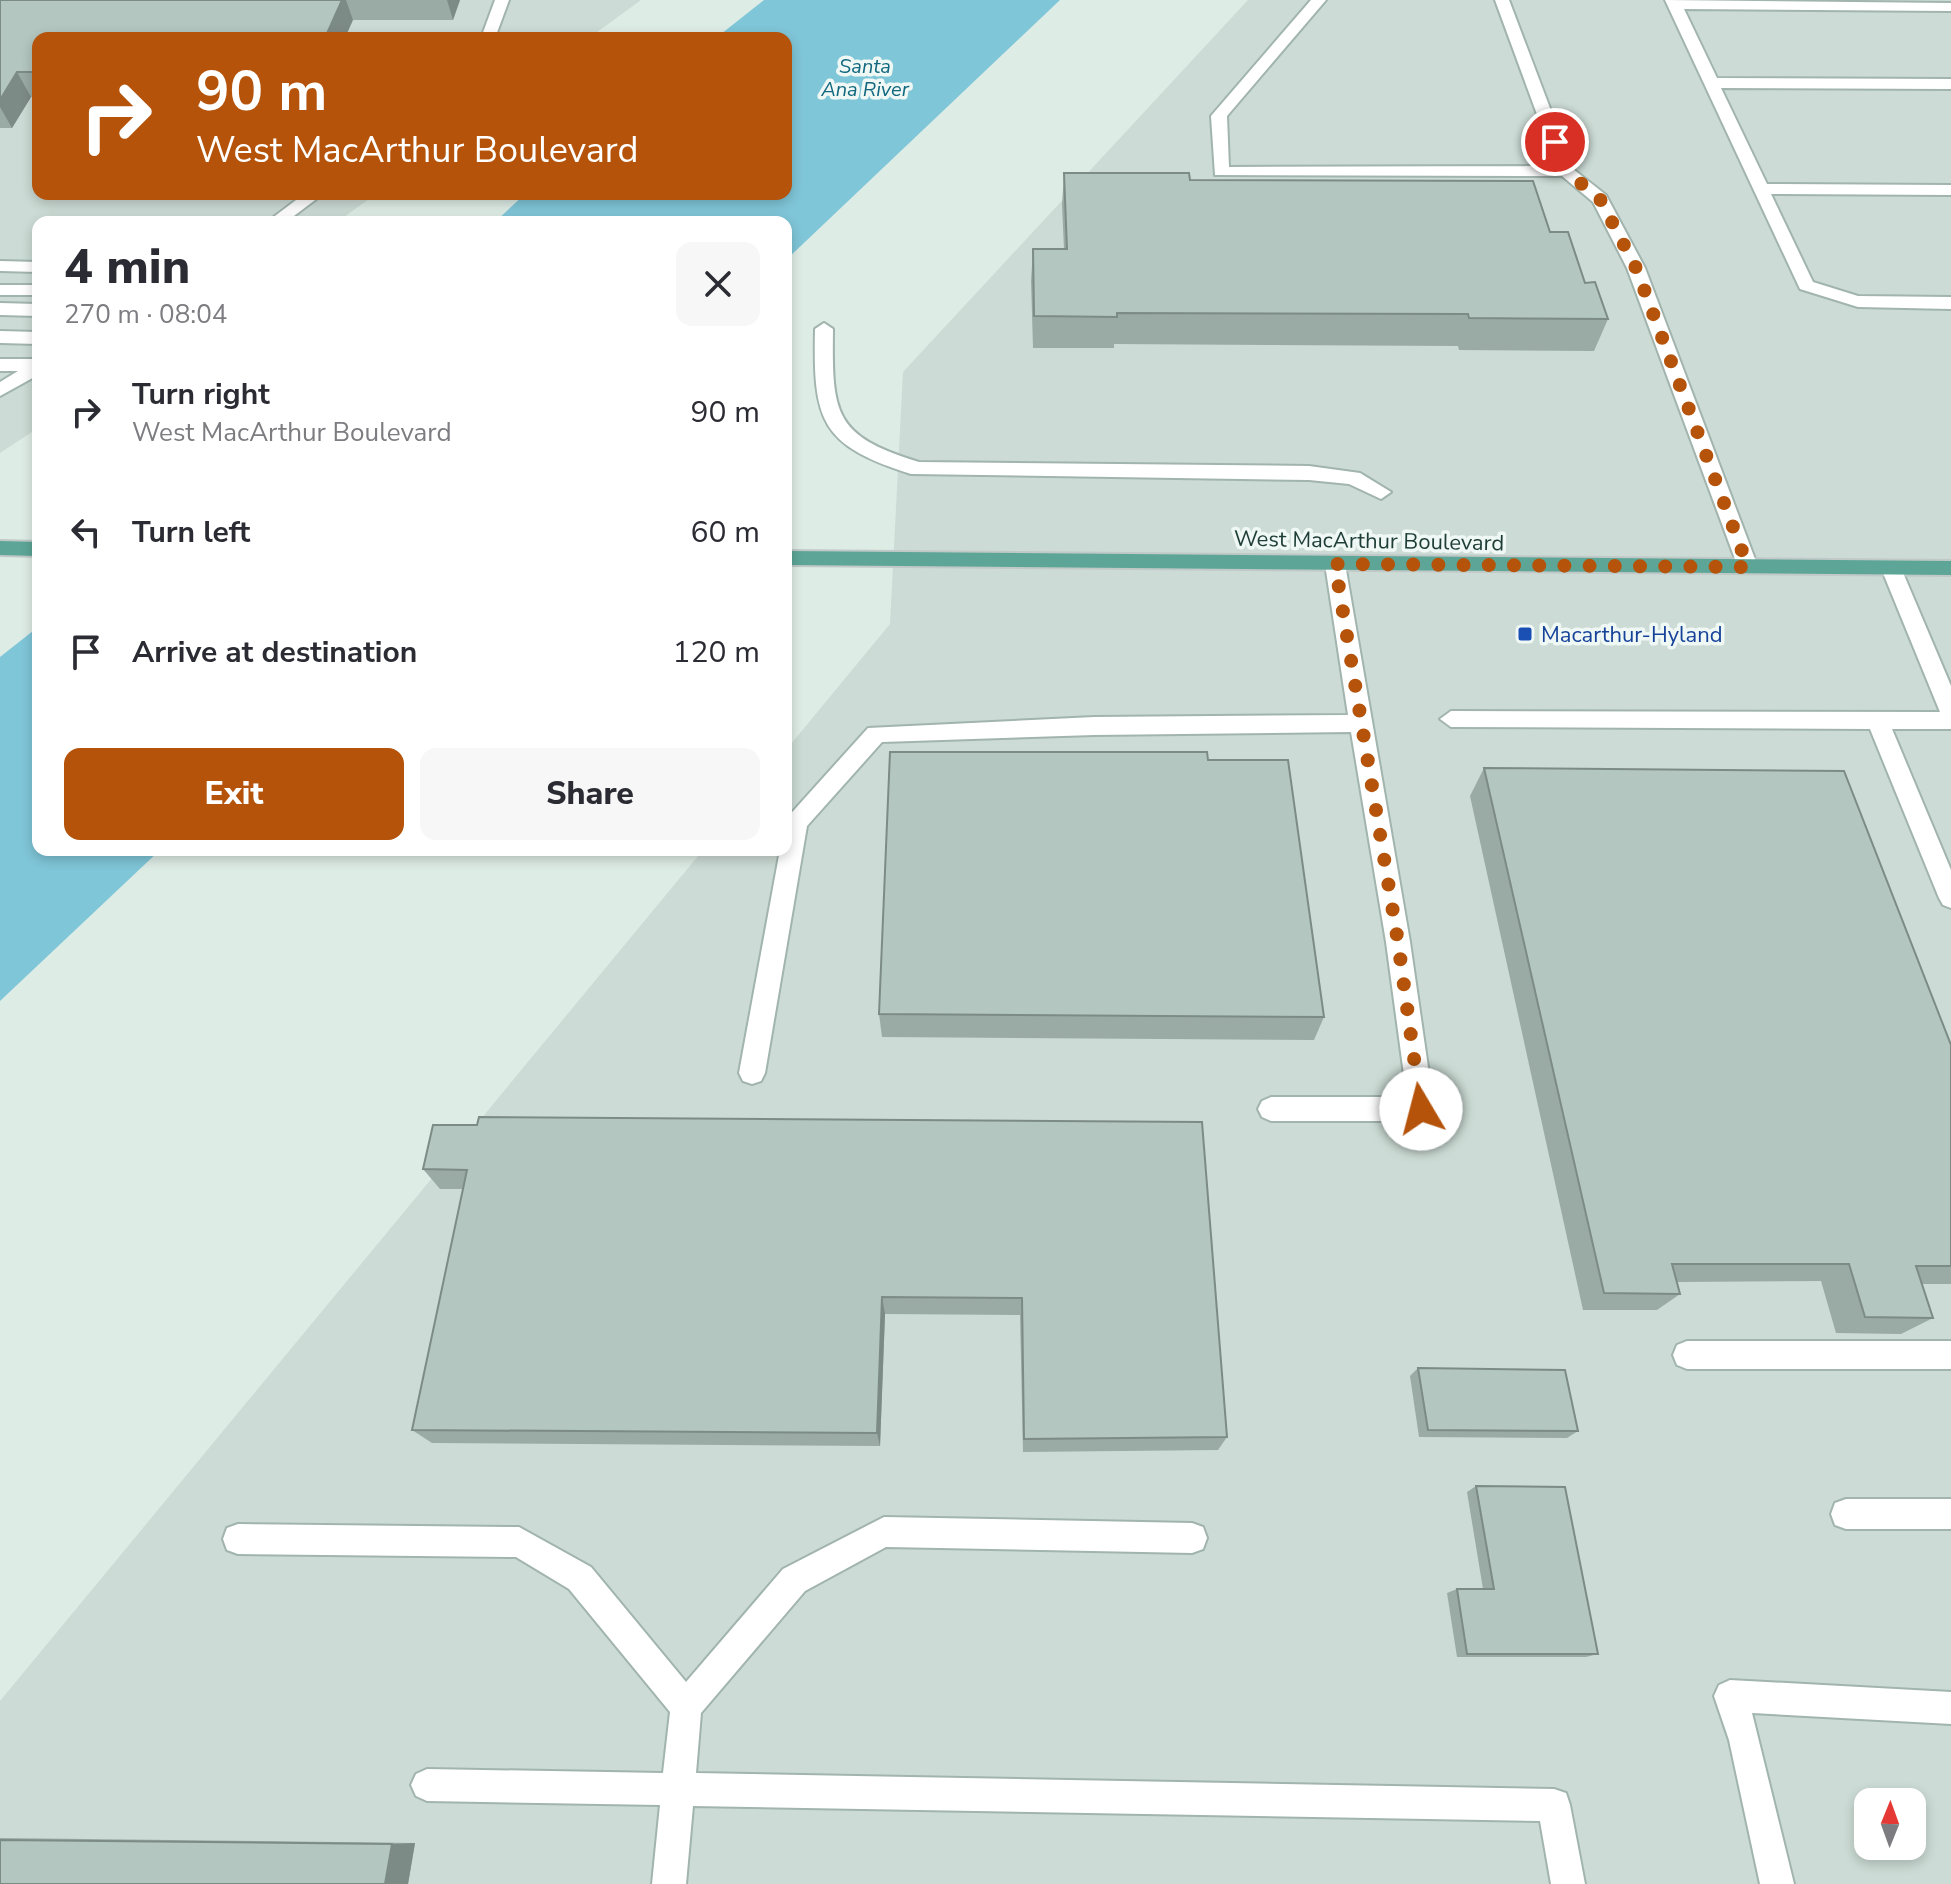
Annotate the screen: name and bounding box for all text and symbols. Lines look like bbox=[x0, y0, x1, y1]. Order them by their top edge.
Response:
text: 90 m bbox=[196, 53, 327, 130]
water label: Santa Ana River bbox=[820, 53, 910, 103]
icon: right bbox=[64, 64, 168, 168]
pin bbox=[1521, 108, 1589, 176]
icon: arrive bbox=[1533, 120, 1577, 164]
text: West MacArthur Boulevard bbox=[196, 126, 639, 175]
text: 4 min bbox=[64, 234, 190, 300]
button: close bbox=[676, 242, 760, 326]
text: 270 m · 08:04 bbox=[64, 297, 227, 332]
text: Turn right bbox=[132, 374, 270, 415]
icon: right bbox=[64, 390, 108, 434]
text: 90 m bbox=[691, 392, 760, 433]
text: West MacArthur Boulevard bbox=[132, 415, 452, 450]
icon: left bbox=[64, 510, 108, 554]
text: Turn left bbox=[132, 512, 250, 553]
text: 60 m bbox=[691, 512, 760, 553]
street label: West MacArthur Boulevard bbox=[1234, 524, 1504, 558]
place label: Macarthur-Hyland bbox=[1541, 620, 1722, 650]
marker: Macarthur-Hyland bbox=[1516, 625, 1534, 643]
icon: arrive bbox=[64, 630, 108, 674]
text: Arrive at destination bbox=[132, 632, 417, 673]
text: 120 m bbox=[673, 632, 760, 673]
button: Exit bbox=[64, 748, 404, 840]
button: Share bbox=[420, 748, 760, 840]
position arrow bbox=[1379, 1067, 1463, 1151]
north arrow bbox=[1854, 1788, 1926, 1860]
map controls bbox=[1854, 1788, 1926, 1860]

